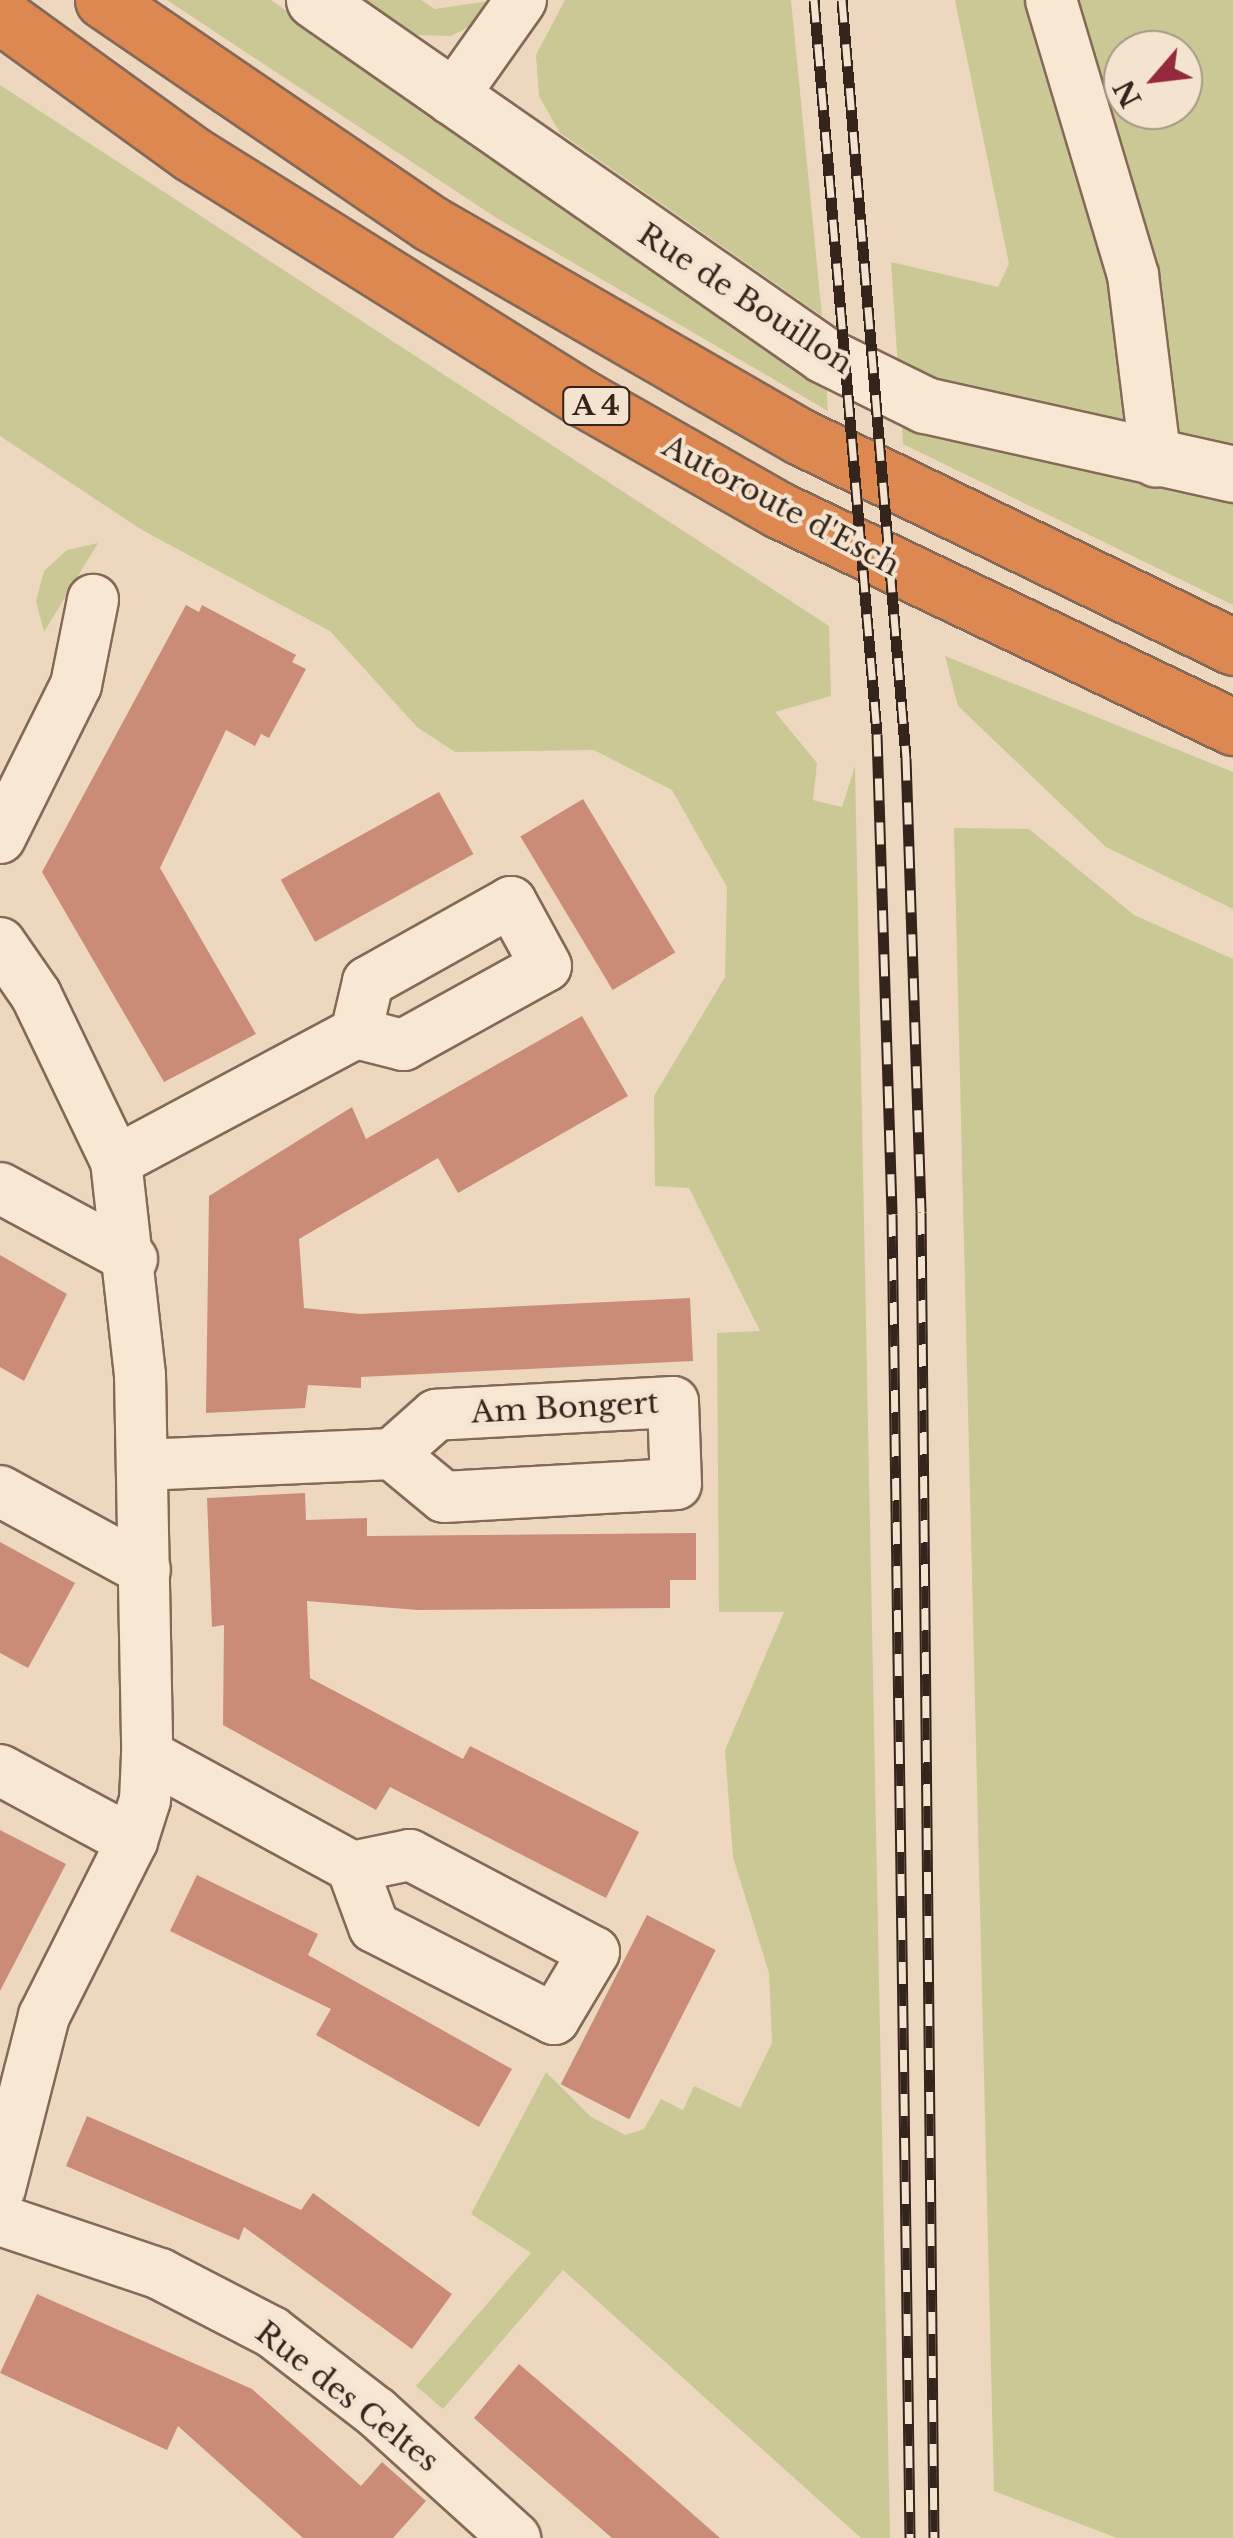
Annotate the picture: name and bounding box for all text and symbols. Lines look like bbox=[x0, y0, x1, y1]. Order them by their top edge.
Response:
north arrow bbox=[1103, 30, 1203, 130]
text: N bbox=[1106, 74, 1149, 113]
street label: Rue de Bouillon bbox=[631, 216, 859, 382]
road number: A 4 bbox=[561, 383, 631, 429]
street label: Autoroute d'Esch bbox=[656, 428, 906, 584]
street label: Am Bongert bbox=[470, 1385, 660, 1431]
street label: Rue des Celtes bbox=[248, 2314, 446, 2480]

